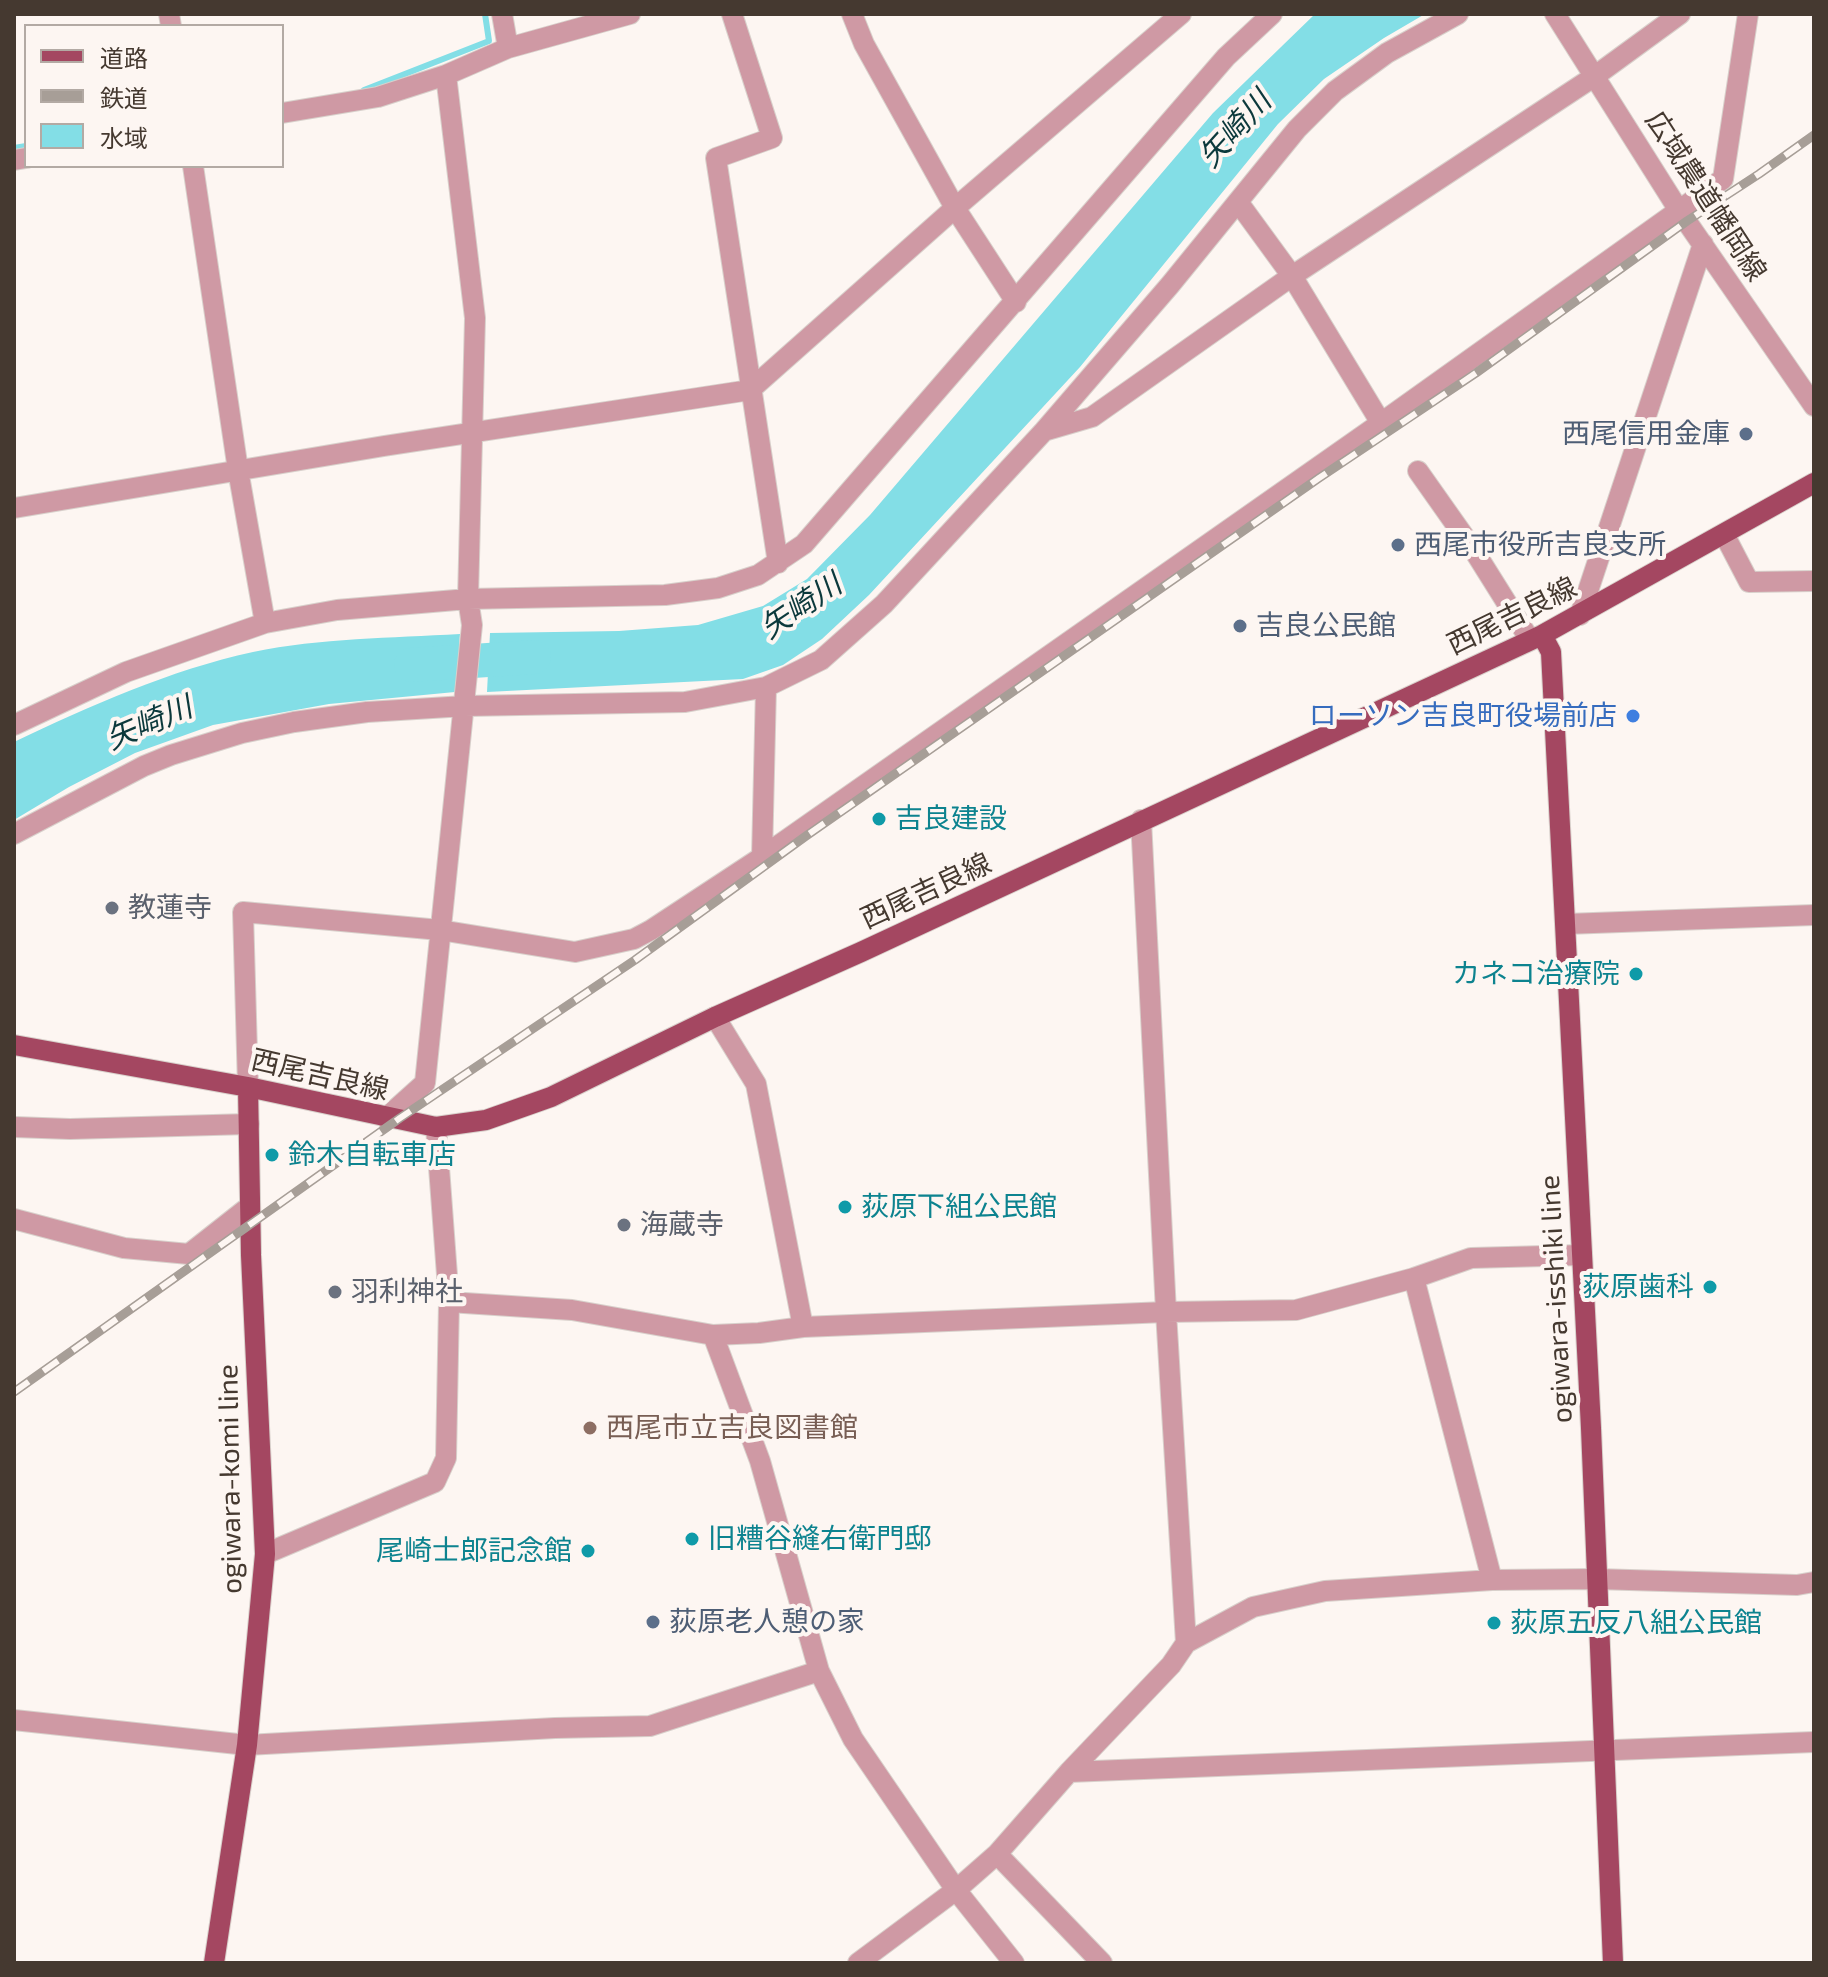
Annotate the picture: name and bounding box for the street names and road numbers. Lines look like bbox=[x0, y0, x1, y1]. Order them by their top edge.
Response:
street label: 広域農道幡岡線 bbox=[1639, 105, 1773, 287]
street label: 西尾吉良線 bbox=[1442, 570, 1582, 662]
street label: 西尾吉良線 bbox=[855, 846, 997, 936]
street label: 西尾吉良線 bbox=[248, 1043, 392, 1107]
street label: ogiwara-isshiki line bbox=[1533, 1174, 1579, 1424]
street label: ogiwara-komi line bbox=[211, 1364, 249, 1594]

